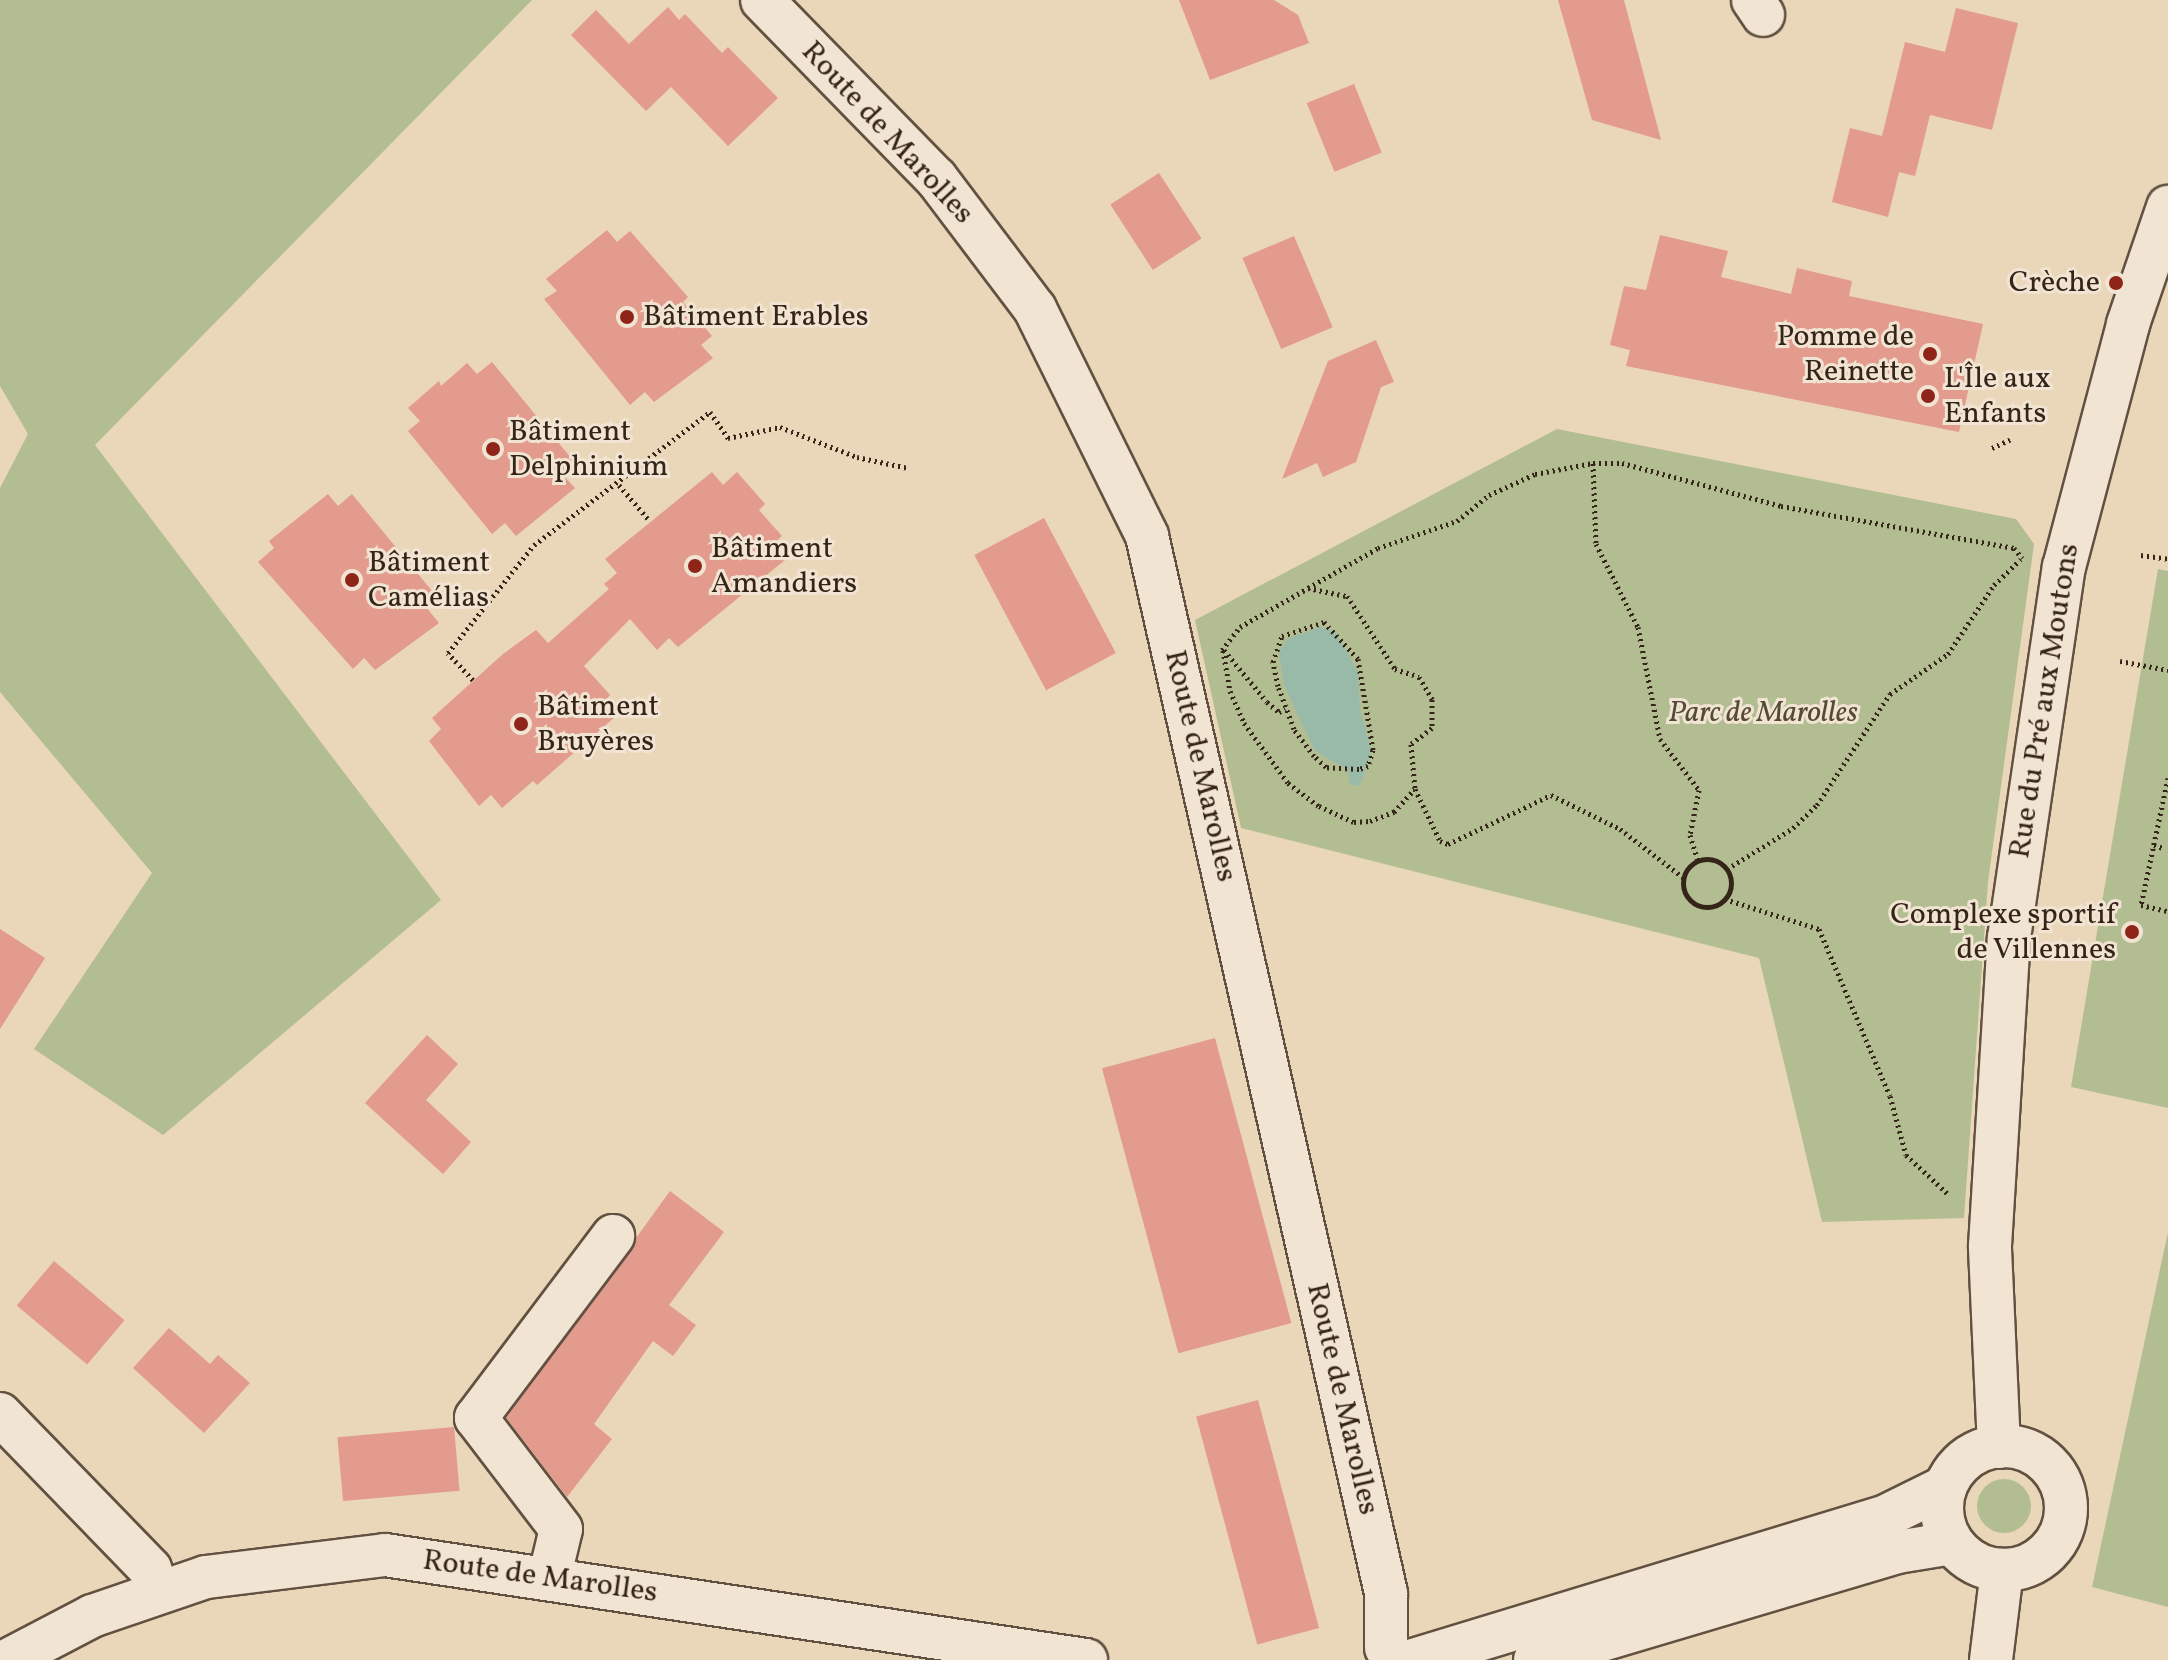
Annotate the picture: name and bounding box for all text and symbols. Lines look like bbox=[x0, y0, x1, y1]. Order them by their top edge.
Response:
street label: Route de Marolles bbox=[793, 34, 981, 232]
place label: Crèche bbox=[2009, 265, 2100, 301]
marker: Crèche bbox=[2107, 274, 2125, 292]
place label: Bâtiment Erables bbox=[643, 299, 869, 335]
marker: Bâtiment Erables bbox=[618, 308, 636, 326]
place label: Pomme de Reinette bbox=[1777, 319, 1914, 390]
marker: Pomme de Reinette bbox=[1921, 345, 1939, 363]
place label: L'Île aux Enfants bbox=[1944, 361, 2051, 432]
marker: L'Île aux Enfants bbox=[1919, 387, 1937, 405]
place label: Bâtiment Delphinium bbox=[509, 414, 668, 484]
marker: Bâtiment Delphinium bbox=[484, 440, 502, 458]
place label: Bâtiment Amandiers bbox=[711, 531, 857, 602]
street label: Rue du Pré aux Moutons bbox=[2002, 541, 2088, 861]
place label: Bâtiment Camélias bbox=[368, 545, 490, 616]
marker: Bâtiment Amandiers bbox=[686, 557, 704, 575]
marker: Bâtiment Camélias bbox=[343, 571, 361, 589]
street label: Route de Marolles bbox=[1156, 647, 1244, 885]
place label: Bâtiment Bruyères bbox=[537, 689, 659, 760]
park label: Parc de Marolles bbox=[1668, 695, 1858, 731]
marker: Bâtiment Bruyères bbox=[512, 715, 530, 733]
place label: Complexe sportif de Villennes bbox=[1890, 897, 2116, 968]
marker: Complexe sportif de Villennes bbox=[2123, 923, 2141, 941]
street label: Route de Marolles bbox=[1298, 1280, 1386, 1518]
street label: Route de Marolles bbox=[420, 1543, 660, 1611]

